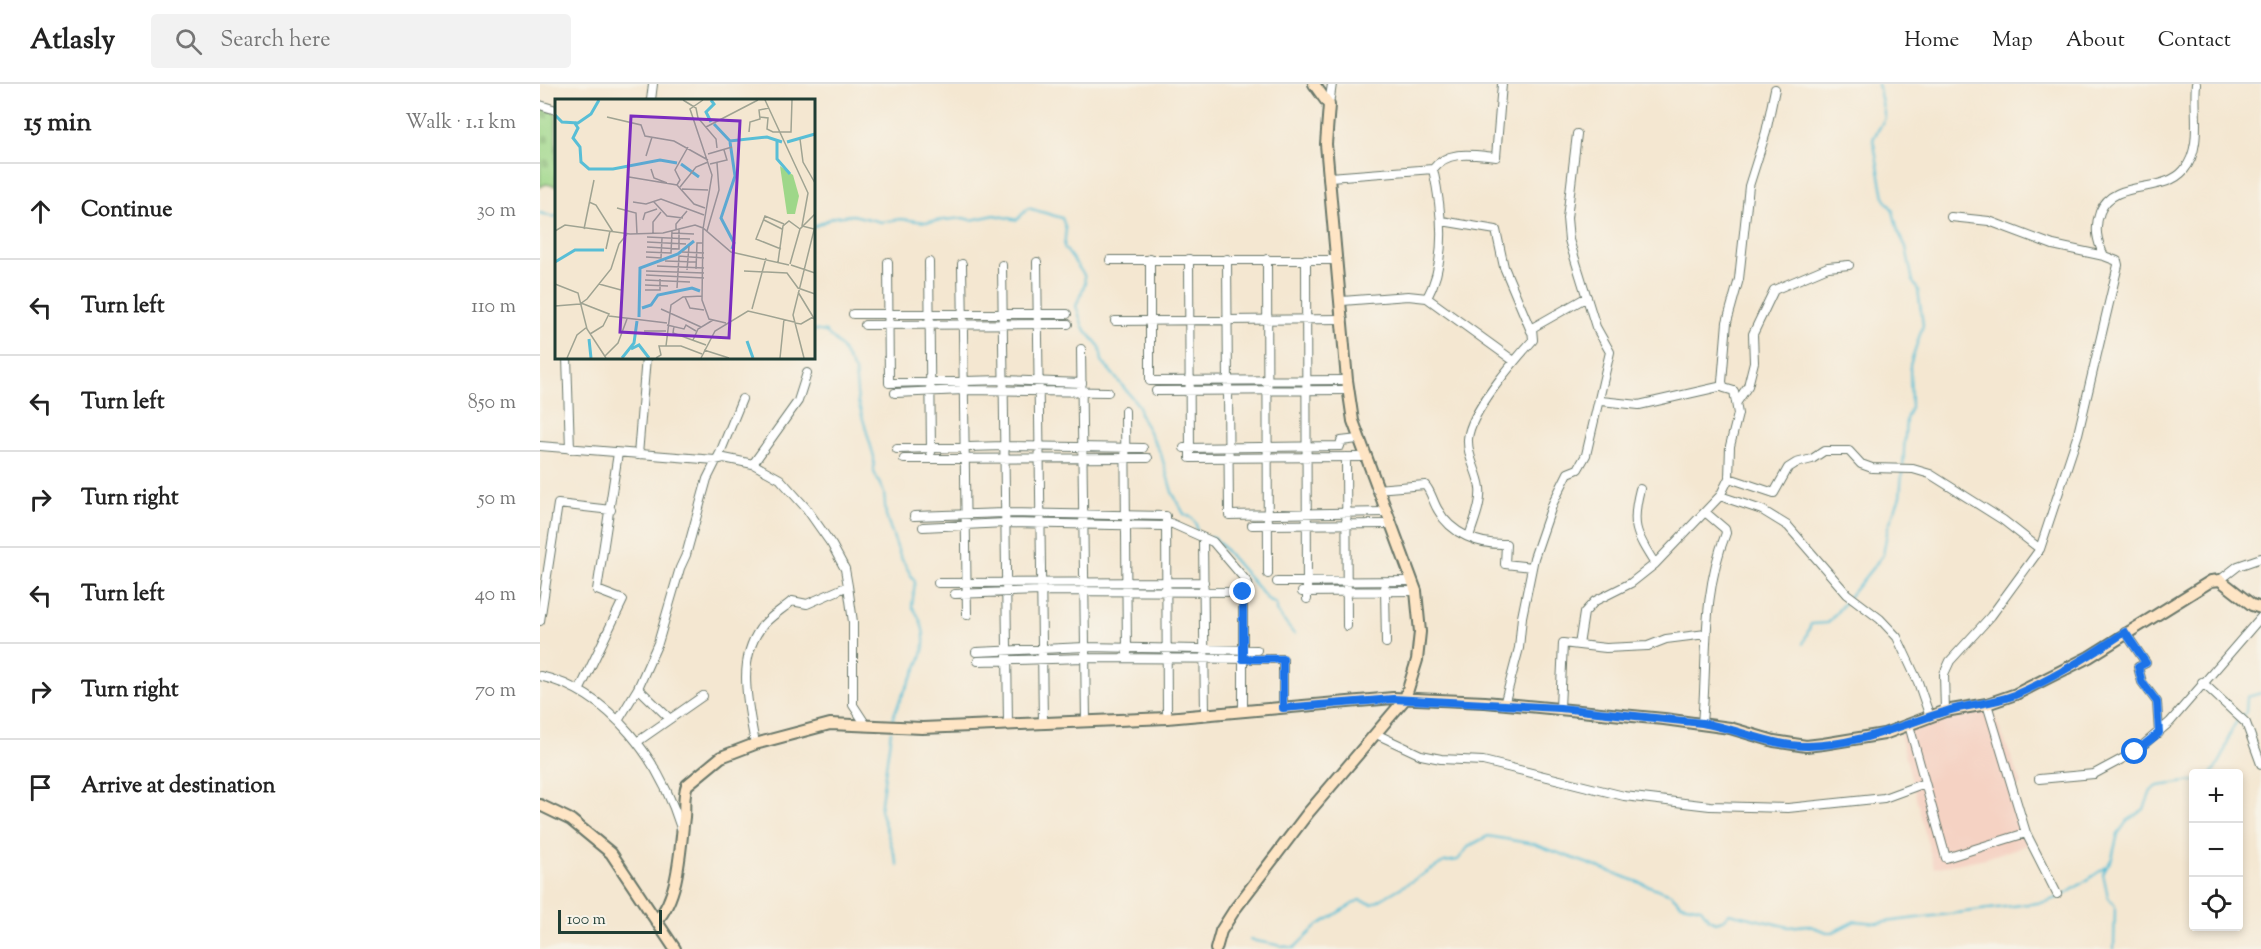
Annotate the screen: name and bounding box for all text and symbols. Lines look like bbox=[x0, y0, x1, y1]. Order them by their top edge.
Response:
search box bbox=[151, 14, 571, 68]
text: Atlasly bbox=[30, 21, 115, 61]
icon: search bbox=[172, 25, 205, 58]
text: Search here bbox=[220, 25, 331, 57]
text: Home bbox=[1904, 26, 1959, 56]
text: Map bbox=[1992, 26, 2033, 56]
text: About bbox=[2066, 26, 2125, 56]
text: Contact bbox=[2158, 26, 2231, 56]
inset map bbox=[555, 99, 814, 358]
text: 15 min bbox=[24, 105, 92, 142]
text: Walk · 1.1 km bbox=[405, 109, 516, 138]
icon: ahead bbox=[24, 195, 57, 228]
text: Continue bbox=[81, 195, 172, 227]
text: 30 m bbox=[477, 197, 516, 226]
icon: left bbox=[24, 291, 57, 324]
text: Turn left bbox=[81, 291, 164, 323]
text: 110 m bbox=[471, 293, 516, 322]
icon: left bbox=[24, 387, 57, 420]
text: Turn left bbox=[81, 387, 164, 419]
text: 850 m bbox=[468, 389, 516, 418]
icon: right bbox=[24, 483, 57, 516]
text: Turn right bbox=[81, 483, 178, 515]
text: 50 m bbox=[478, 485, 516, 514]
route end bbox=[1229, 578, 1255, 604]
icon: left bbox=[24, 579, 57, 612]
text: Turn left bbox=[81, 579, 164, 611]
text: 40 m bbox=[475, 581, 516, 610]
icon: right bbox=[24, 675, 57, 708]
text: Turn right bbox=[81, 675, 178, 707]
text: 70 m bbox=[475, 677, 516, 706]
route start bbox=[2121, 738, 2147, 764]
map controls bbox=[2189, 769, 2243, 931]
button: + bbox=[2189, 769, 2243, 823]
icon: arrive bbox=[24, 771, 57, 804]
text: Arrive at destination bbox=[81, 771, 276, 803]
button: − bbox=[2189, 823, 2243, 877]
button: locate bbox=[2189, 877, 2243, 931]
scale bar bbox=[558, 907, 662, 934]
text: 100 m bbox=[567, 909, 606, 932]

